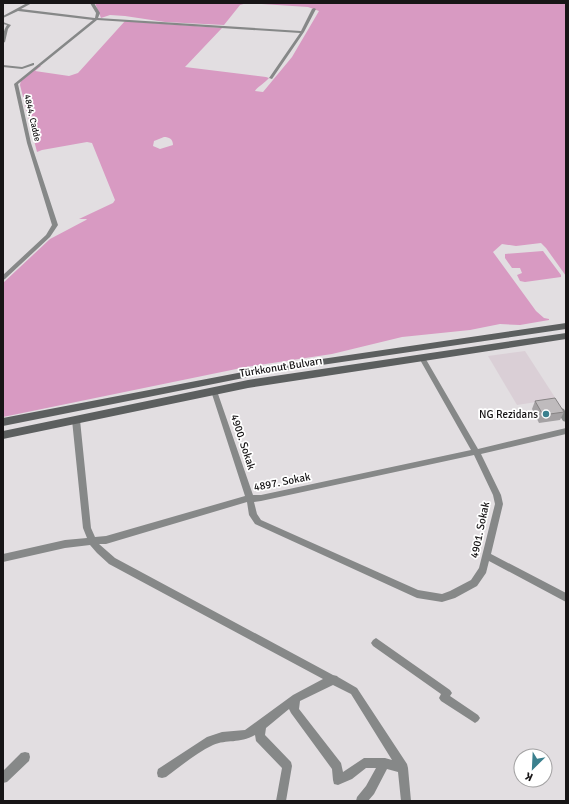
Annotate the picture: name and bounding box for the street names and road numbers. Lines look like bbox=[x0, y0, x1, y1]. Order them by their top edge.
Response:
street label: 4844. Cadde bbox=[21, 94, 43, 143]
street label: Türkkonut Bulvarı bbox=[239, 354, 323, 380]
street label: 4900. Sokak bbox=[228, 413, 258, 472]
street label: 4897. Sokak bbox=[253, 470, 312, 494]
street label: 4901. Sokak bbox=[468, 500, 492, 559]

